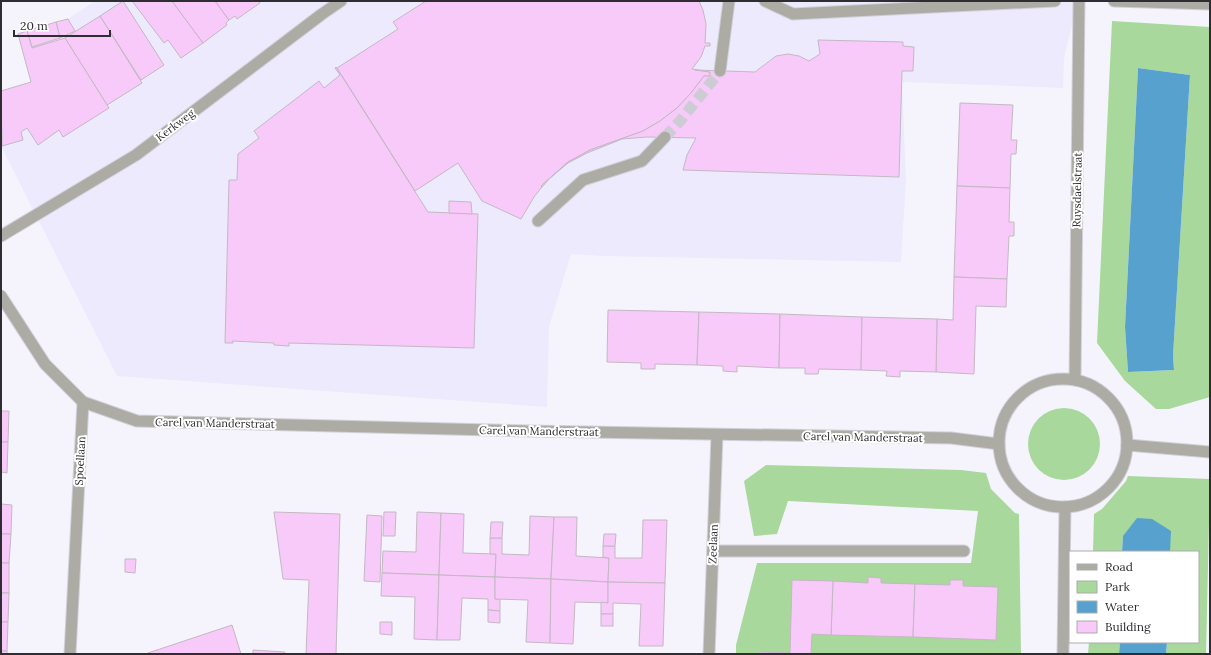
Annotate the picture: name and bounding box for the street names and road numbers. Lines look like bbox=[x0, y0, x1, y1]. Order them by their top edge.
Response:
street label: Kerkweg bbox=[153, 105, 198, 144]
street label: Ruysdaelstraat bbox=[1069, 152, 1085, 228]
street label: Carel van Manderstraat bbox=[155, 415, 276, 431]
street label: Carel van Manderstraat bbox=[479, 423, 600, 439]
street label: Carel van Manderstraat bbox=[803, 429, 924, 445]
street label: Spoellaan bbox=[72, 436, 88, 486]
street label: Zeelaan bbox=[705, 524, 721, 564]

